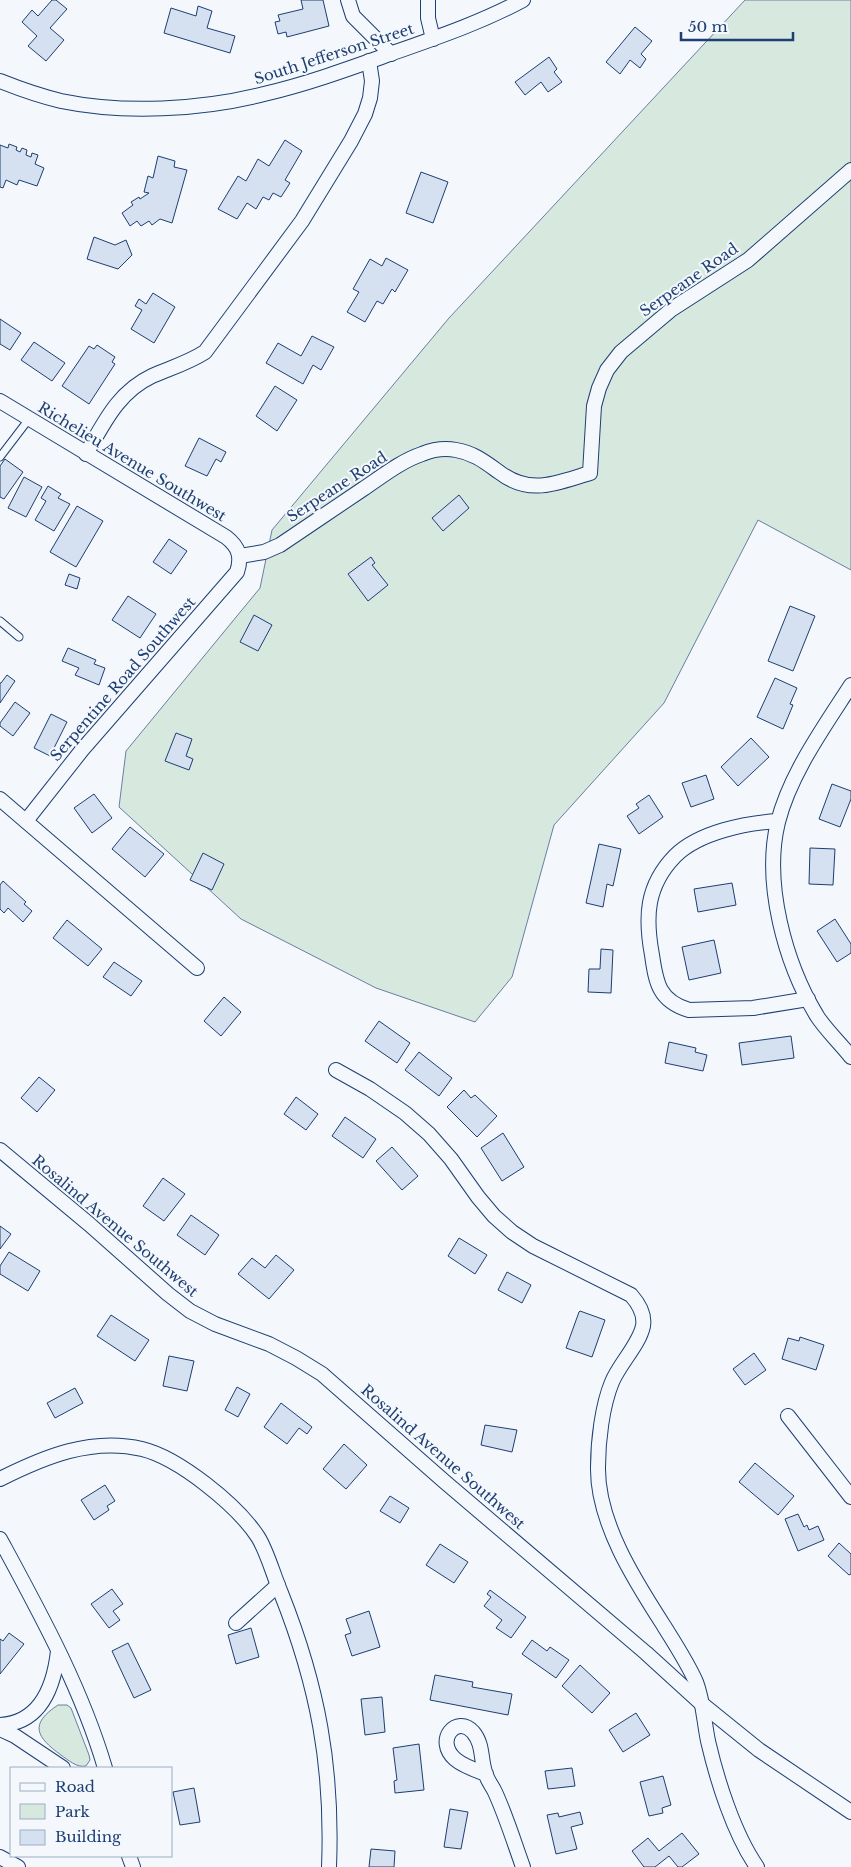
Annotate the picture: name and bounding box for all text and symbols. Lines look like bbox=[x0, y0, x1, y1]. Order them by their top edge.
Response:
scale bar bbox=[681, 10, 794, 42]
text: 50 m bbox=[688, 17, 728, 36]
street label: South Jefferson Street bbox=[252, 19, 416, 88]
street label: Serpeane Road bbox=[636, 239, 742, 321]
street label: Richelieu Avenue Southwest bbox=[35, 398, 230, 526]
street label: Serpeane Road bbox=[283, 447, 390, 526]
street label: Serpentine Road Southwest bbox=[46, 592, 199, 765]
street label: Rosalind Avenue Southwest bbox=[28, 1151, 202, 1301]
street label: Rosalind Avenue Southwest bbox=[357, 1380, 529, 1533]
legend bbox=[10, 1767, 172, 1857]
text: Road bbox=[55, 1777, 95, 1796]
text: Park bbox=[55, 1802, 91, 1821]
text: Building bbox=[55, 1827, 122, 1846]

